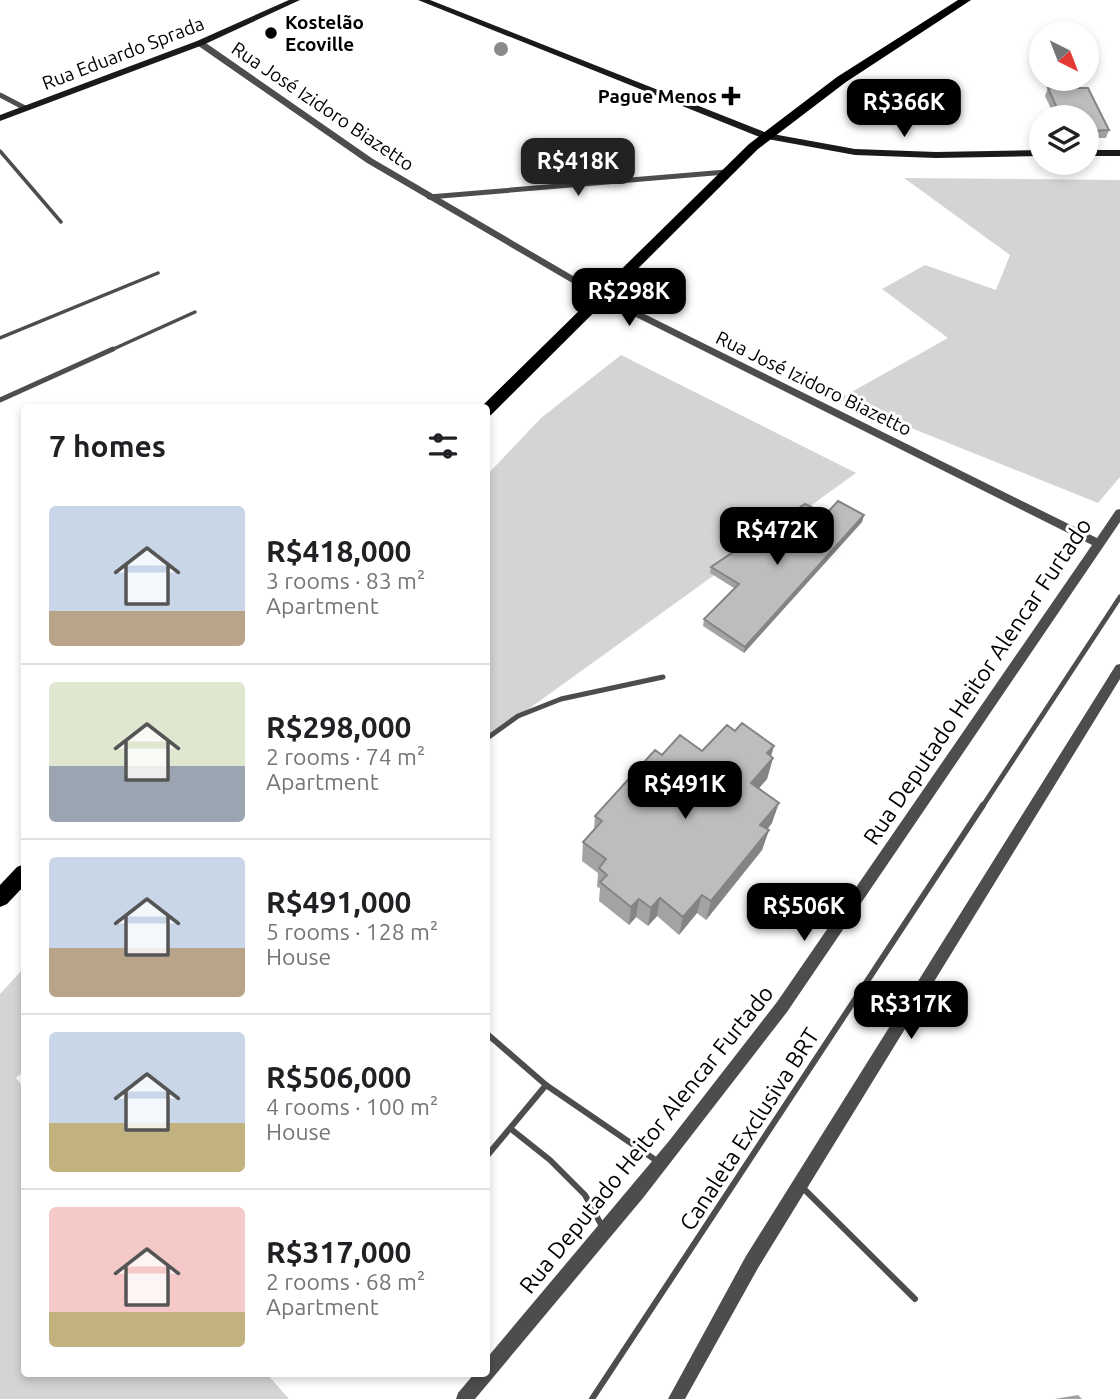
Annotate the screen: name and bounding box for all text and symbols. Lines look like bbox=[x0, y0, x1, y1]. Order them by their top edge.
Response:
place label: Kostelão Ecoville bbox=[285, 11, 364, 55]
street label: Rua Eduardo Sprada bbox=[39, 12, 207, 94]
north arrow bbox=[1029, 21, 1099, 91]
map controls bbox=[1029, 21, 1099, 175]
marker: Kostelão Ecoville bbox=[263, 25, 279, 41]
street label: Rua José Izidoro Biazetto bbox=[228, 37, 418, 175]
pin: R$366K bbox=[847, 80, 961, 139]
place label: Pague Menos bbox=[598, 85, 717, 107]
marker: Pague Menos bbox=[723, 88, 739, 104]
text: R$366K bbox=[863, 89, 945, 114]
button: layers bbox=[1029, 105, 1099, 175]
pin: R$418K bbox=[521, 138, 635, 198]
text: R$418K bbox=[537, 148, 619, 173]
pin: R$298K bbox=[572, 268, 686, 328]
text: R$298K bbox=[588, 278, 670, 303]
street label: Rua José Izidoro Biazetto bbox=[713, 326, 915, 440]
icon: filters bbox=[424, 427, 462, 465]
text: 7 homes bbox=[49, 429, 166, 463]
pin: R$472K bbox=[720, 508, 834, 567]
street label: Rua Deputado Heitor Alencar Furtado bbox=[858, 513, 1096, 849]
text: R$472K bbox=[736, 517, 818, 542]
icon: home bbox=[105, 534, 189, 618]
text: R$418,000 bbox=[266, 534, 412, 568]
text: 3 rooms · 83 m² bbox=[266, 568, 425, 593]
text: Apartment bbox=[266, 593, 379, 618]
icon: home bbox=[105, 710, 189, 794]
text: R$298,000 bbox=[266, 710, 412, 744]
text: 2 rooms · 74 m² bbox=[266, 744, 425, 769]
pin: R$491K bbox=[628, 762, 742, 821]
text: Apartment bbox=[266, 769, 379, 794]
text: R$491K bbox=[644, 771, 726, 796]
pin: R$506K bbox=[747, 884, 861, 943]
icon: home bbox=[105, 885, 189, 969]
text: R$491,000 bbox=[266, 885, 412, 919]
text: R$506K bbox=[763, 893, 845, 918]
text: 5 rooms · 128 m² bbox=[266, 919, 438, 944]
text: House bbox=[266, 944, 331, 969]
street label: Rua Deputado Heitor Alencar Furtado bbox=[514, 980, 778, 1298]
pin: R$317K bbox=[854, 982, 968, 1041]
text: R$317K bbox=[870, 991, 952, 1016]
street label: Canaleta Exclusiva BRT bbox=[674, 1023, 824, 1235]
icon: home bbox=[105, 1060, 189, 1144]
text: R$506,000 bbox=[266, 1060, 412, 1094]
text: 4 rooms · 100 m² bbox=[266, 1094, 438, 1119]
text: House bbox=[266, 1119, 331, 1144]
icon: home bbox=[105, 1235, 189, 1319]
text: R$317,000 bbox=[266, 1235, 412, 1269]
text: 2 rooms · 68 m² bbox=[266, 1269, 425, 1294]
text: Apartment bbox=[266, 1294, 379, 1319]

